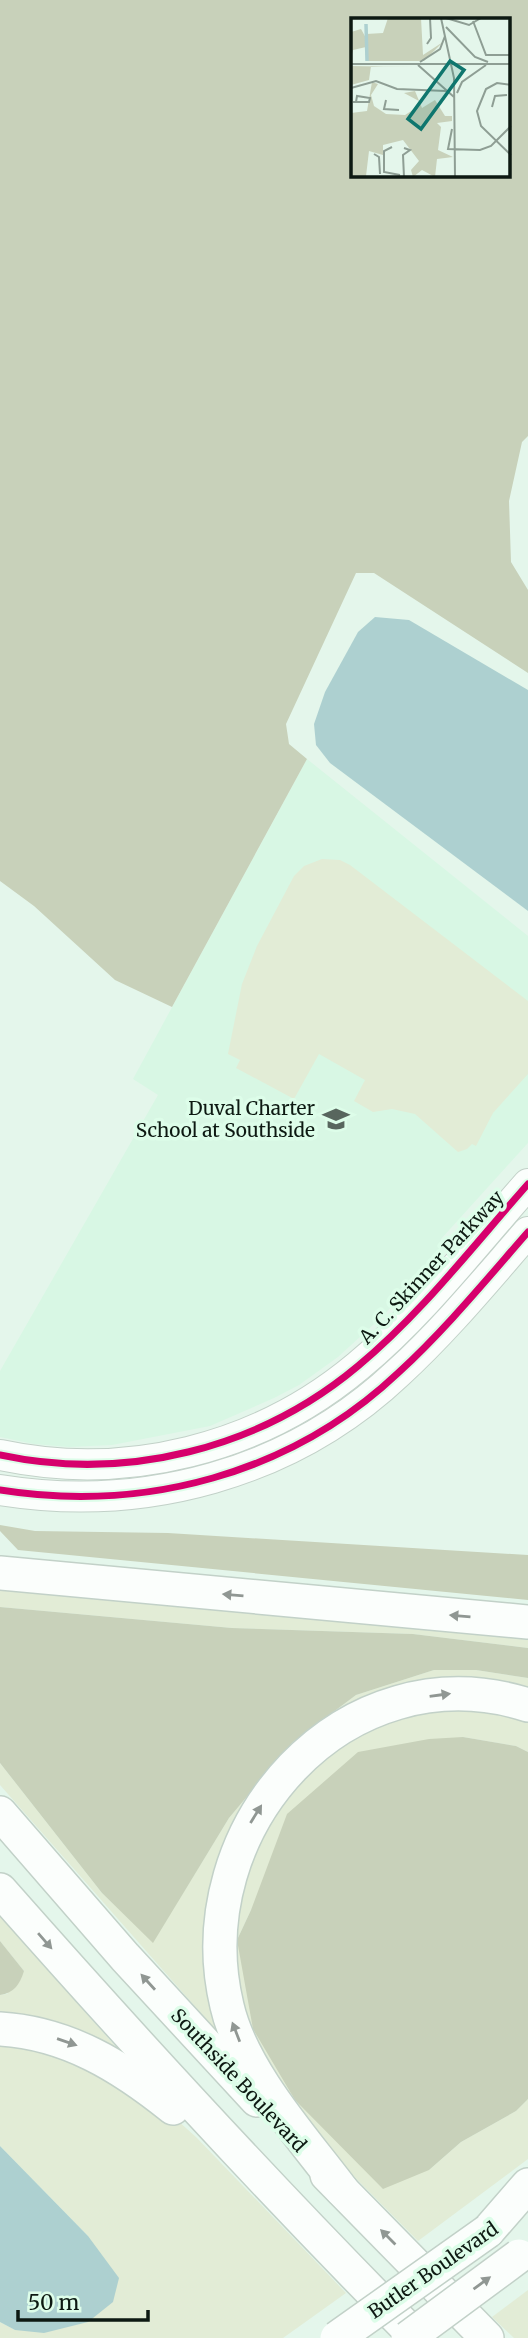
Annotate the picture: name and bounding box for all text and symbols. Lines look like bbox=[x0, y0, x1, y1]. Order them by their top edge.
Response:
inset map bbox=[351, 18, 510, 177]
place label: Duval Charter School at Southside bbox=[136, 1096, 315, 1142]
school or university icon: Duval Charter School at Southside bbox=[321, 1104, 351, 1134]
street label: A. C. Skinner Parkway bbox=[353, 1185, 508, 1349]
one-way arrow bbox=[222, 1589, 244, 1600]
one-way arrow bbox=[449, 1610, 471, 1621]
one-way arrow bbox=[429, 1689, 451, 1700]
one-way arrow bbox=[250, 1804, 263, 1823]
one-way arrow bbox=[37, 1933, 52, 1950]
one-way arrow bbox=[140, 1973, 156, 1991]
street label: Southside Boulevard bbox=[166, 2003, 312, 2157]
one-way arrow bbox=[230, 2022, 241, 2043]
one-way arrow bbox=[56, 2037, 77, 2048]
street label: Butler Boulevard bbox=[363, 2216, 503, 2324]
one-way arrow bbox=[380, 2229, 396, 2245]
one-way arrow bbox=[473, 2276, 492, 2290]
scale bar bbox=[18, 2278, 147, 2322]
text: 50 m bbox=[28, 2289, 79, 2316]

